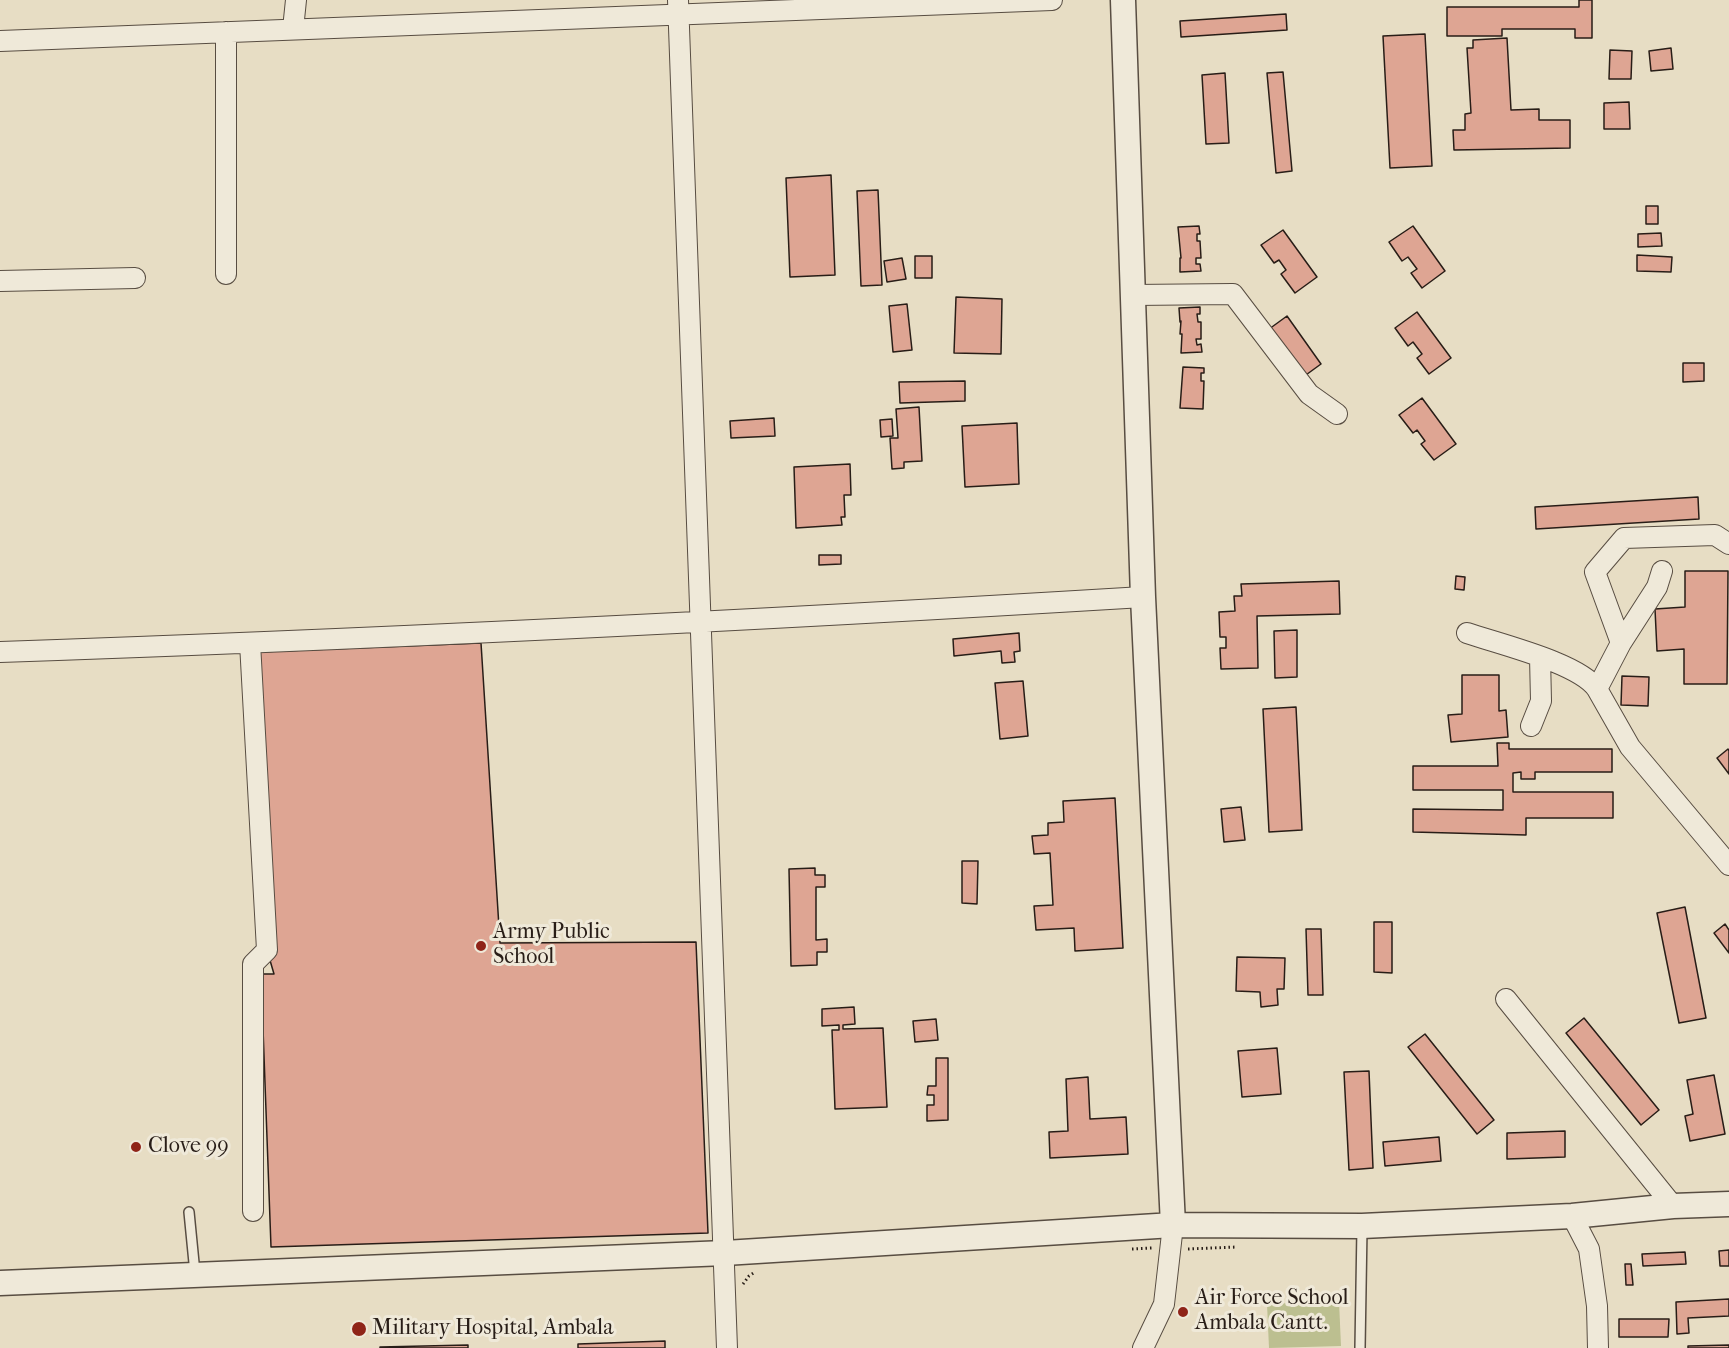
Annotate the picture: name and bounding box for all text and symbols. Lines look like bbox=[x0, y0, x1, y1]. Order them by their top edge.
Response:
place label: Army Public School bbox=[493, 920, 610, 972]
marker: Army Public School bbox=[474, 939, 488, 953]
place label: Clove 99 bbox=[148, 1134, 229, 1160]
marker: Clove 99 bbox=[129, 1140, 143, 1154]
place label: Air Force School Ambala Cantt. bbox=[1195, 1286, 1349, 1338]
marker: Air Force School Ambala Cantt. bbox=[1176, 1305, 1190, 1319]
place label: Military Hospital, Ambala bbox=[372, 1316, 613, 1342]
marker: Military Hospital, Ambala bbox=[350, 1320, 368, 1338]

